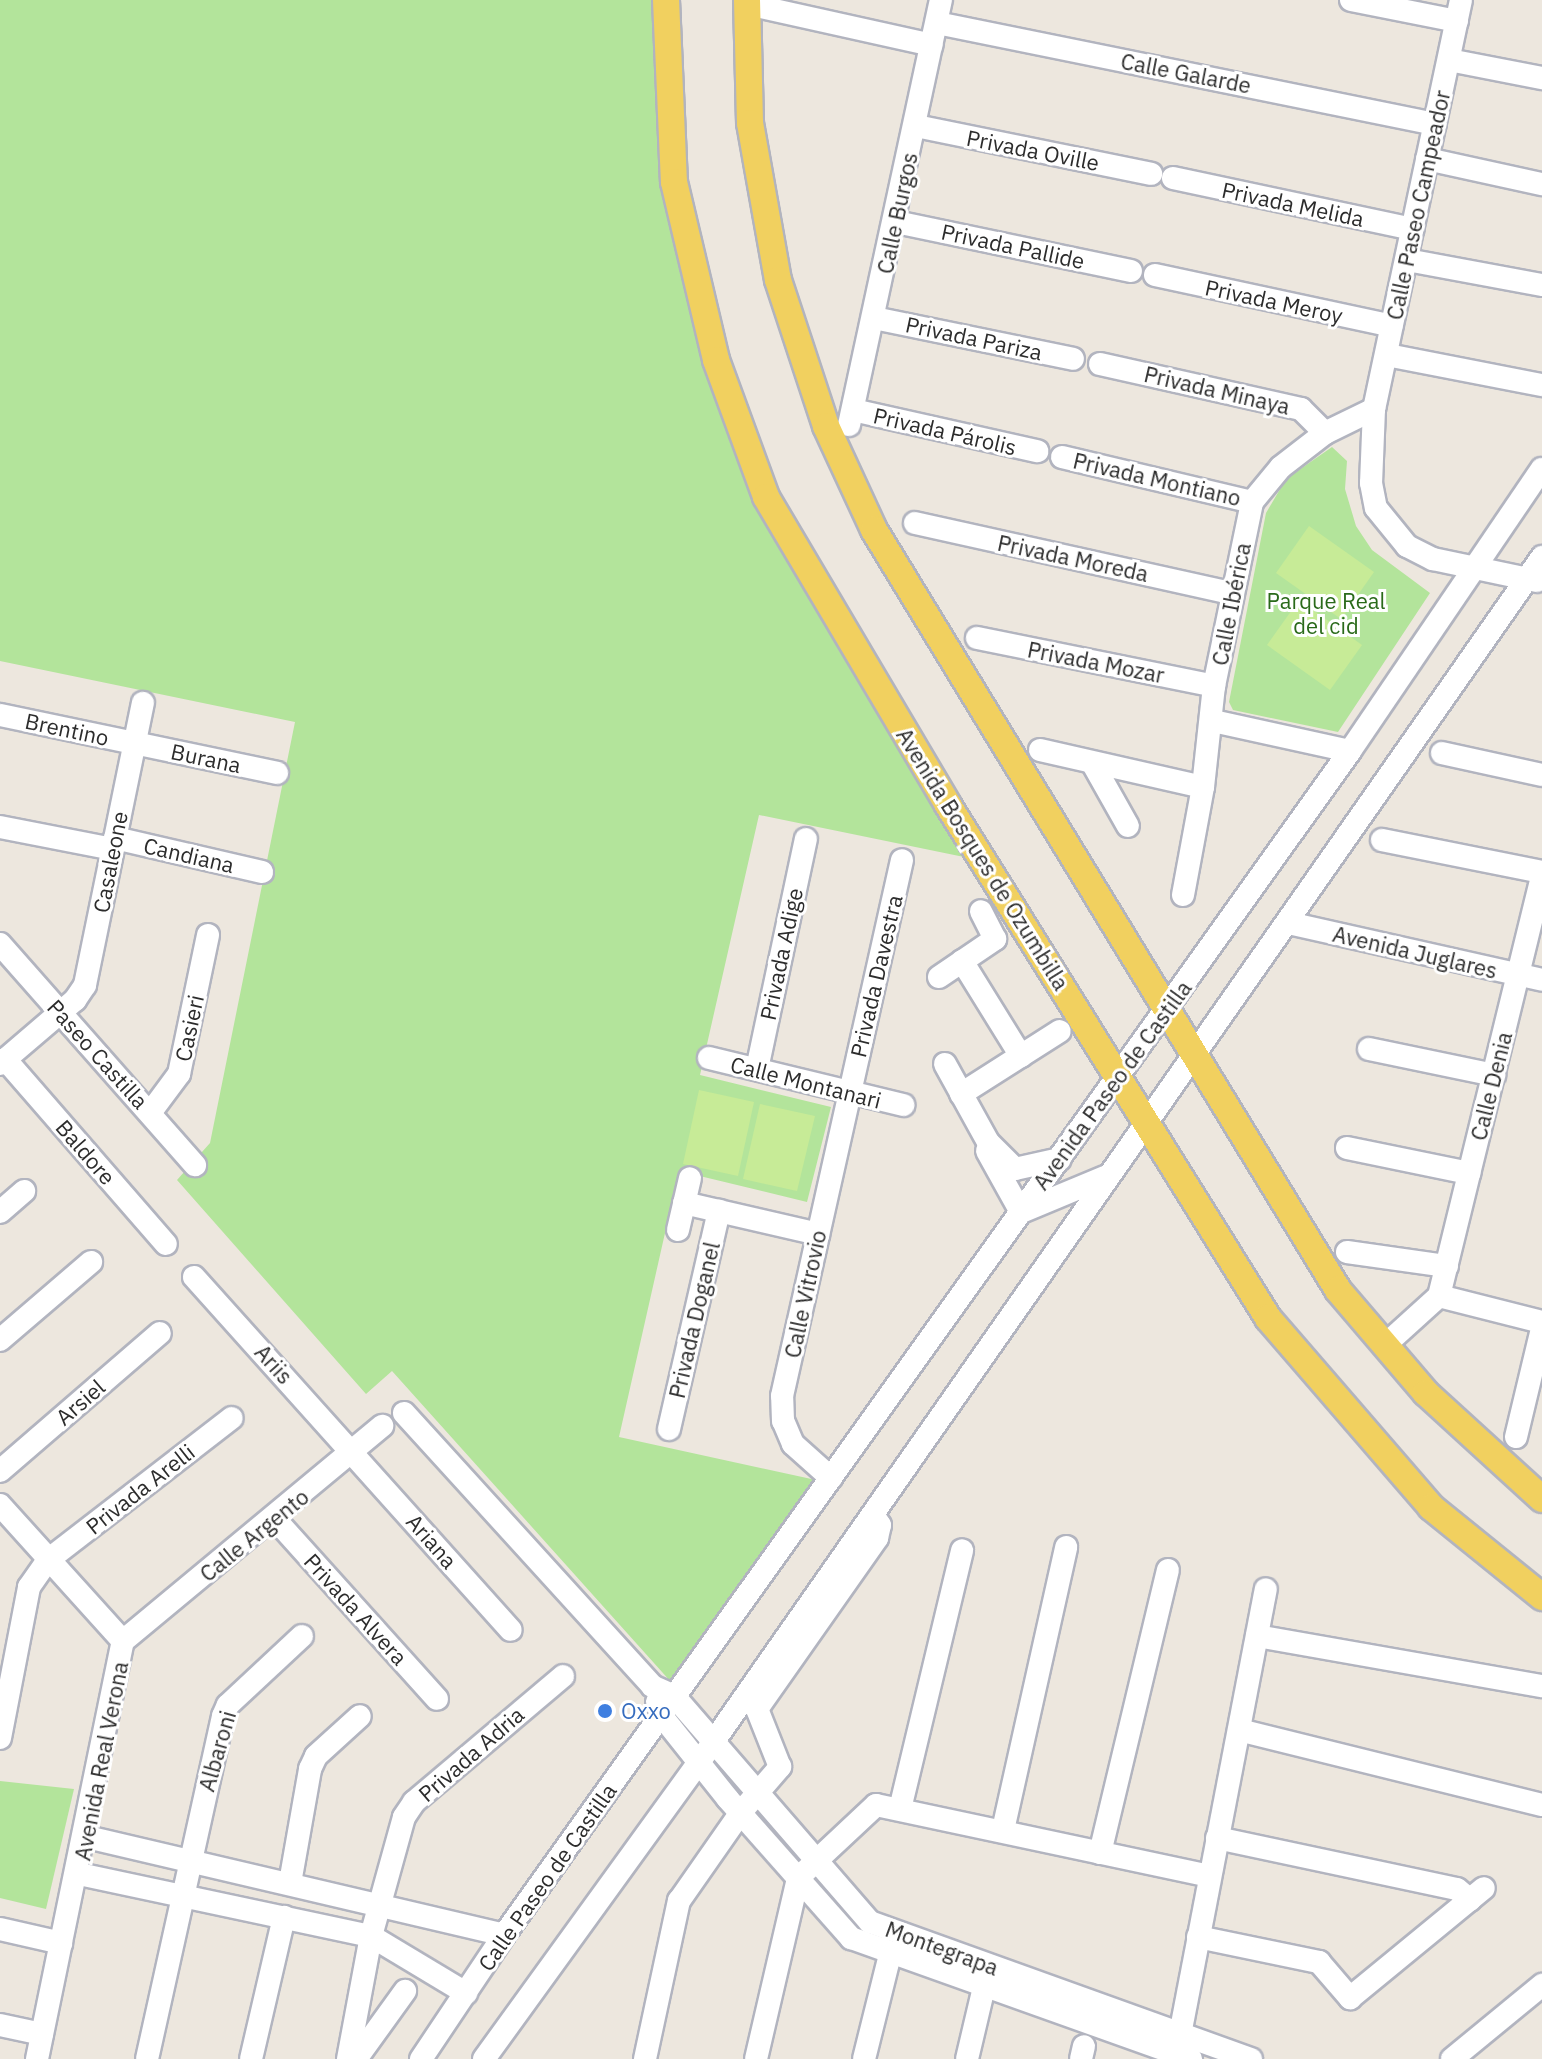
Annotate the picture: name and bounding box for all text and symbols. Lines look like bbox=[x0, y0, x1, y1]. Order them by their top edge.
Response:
street label: Calle Galarde bbox=[1119, 47, 1253, 99]
street label: Calle Paseo Campeador bbox=[1381, 88, 1455, 322]
street label: Privada Oville bbox=[964, 124, 1102, 176]
street label: Calle Burgos bbox=[871, 150, 923, 276]
street label: Privada Melida bbox=[1219, 176, 1367, 232]
street label: Privada Pallide bbox=[939, 218, 1087, 274]
street label: Privada Meroy bbox=[1203, 274, 1345, 328]
street label: Privada Pariza bbox=[903, 311, 1045, 365]
street label: Privada Minaya bbox=[1142, 360, 1292, 420]
street label: Privada Párolis bbox=[871, 402, 1019, 460]
street label: Privada Montiano bbox=[1071, 447, 1243, 511]
street label: Privada Moreda bbox=[995, 529, 1151, 587]
street label: Calle Ibérica bbox=[1206, 540, 1256, 668]
park label: Parque Real del cid bbox=[1267, 587, 1385, 638]
street label: Privada Mozar bbox=[1025, 636, 1167, 688]
street label: Brentino bbox=[23, 707, 111, 751]
street label: Avenida Bosques de Ozumbilla bbox=[891, 723, 1075, 995]
street label: Burana bbox=[169, 738, 243, 778]
street label: Casaleone bbox=[87, 809, 133, 915]
street label: Candiana bbox=[141, 832, 237, 878]
street label: Privada Adige bbox=[754, 885, 808, 1023]
street label: Privada Davestra bbox=[844, 892, 908, 1060]
street label: Avenida Juglares bbox=[1330, 920, 1500, 984]
street label: Avenida Paseo de Castilla bbox=[1027, 975, 1197, 1195]
street label: Casieri bbox=[169, 992, 209, 1064]
street label: Paseo Castilla bbox=[42, 994, 154, 1114]
street label: Calle Denia bbox=[1465, 1029, 1517, 1143]
street label: Calle Montanari bbox=[728, 1051, 884, 1113]
street label: Baldore bbox=[51, 1114, 121, 1190]
street label: Calle Vitrovio bbox=[779, 1228, 831, 1360]
street label: Privada Doganel bbox=[663, 1239, 725, 1401]
street label: Ariis bbox=[250, 1339, 298, 1389]
street label: Arsiel bbox=[50, 1374, 110, 1430]
street label: Privada Arelli bbox=[81, 1438, 199, 1540]
street label: Calle Argento bbox=[194, 1483, 314, 1587]
street label: Ariana bbox=[401, 1508, 463, 1574]
street label: Privada Alvera bbox=[299, 1548, 413, 1670]
street label: Avenida Real Verona bbox=[69, 1659, 133, 1863]
place label: Oxxo bbox=[621, 1698, 671, 1724]
street label: Privada Adria bbox=[413, 1701, 529, 1807]
marker: Oxxo bbox=[596, 1702, 614, 1720]
street label: Albaroni bbox=[193, 1708, 241, 1794]
street label: Calle Paseo de Castilla bbox=[472, 1778, 622, 1976]
street label: Montegrapa bbox=[882, 1915, 1002, 1981]

